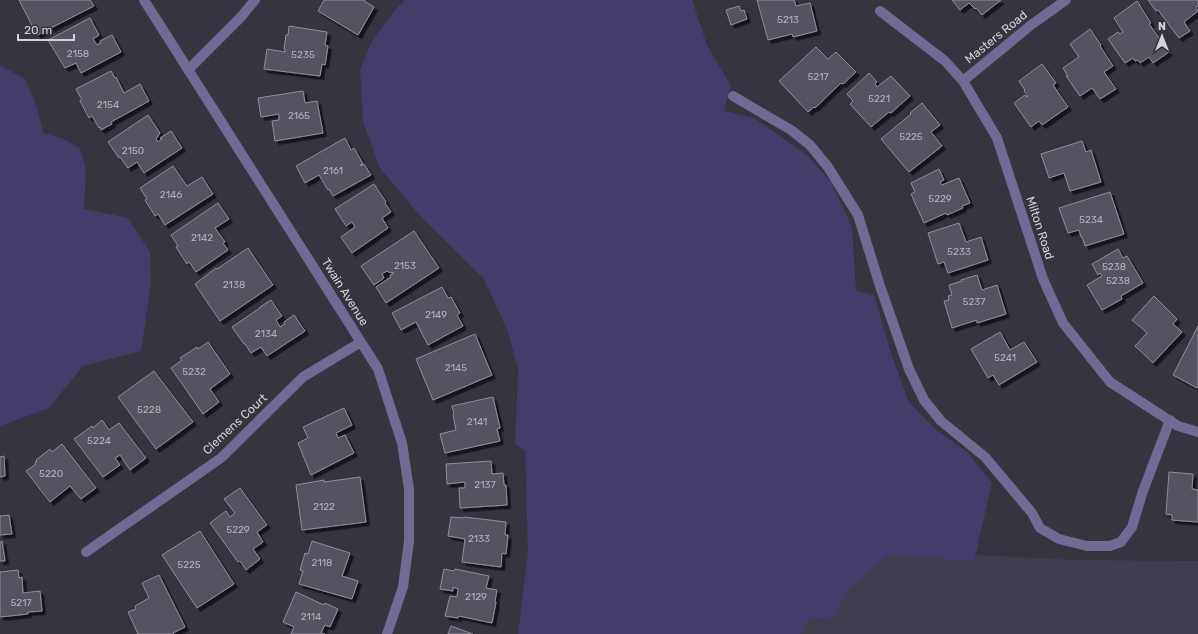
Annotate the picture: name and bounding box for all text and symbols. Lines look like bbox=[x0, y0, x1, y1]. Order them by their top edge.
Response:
street label: Masters Road bbox=[962, 8, 1030, 66]
house number: 5213 bbox=[777, 14, 799, 26]
scale bar bbox=[18, 16, 74, 42]
north arrow bbox=[1142, 16, 1182, 56]
text: N bbox=[1158, 20, 1166, 33]
text: 20 m bbox=[24, 23, 52, 37]
house number: 2158 bbox=[67, 48, 89, 60]
house number: 5235 bbox=[291, 49, 315, 61]
house number: 5217 bbox=[807, 71, 829, 83]
house number: 5221 bbox=[868, 93, 890, 105]
house number: 2154 bbox=[97, 99, 119, 111]
house number: 2165 bbox=[288, 110, 310, 122]
house number: 5225 bbox=[899, 131, 923, 143]
house number: 2150 bbox=[122, 145, 144, 157]
house number: 2161 bbox=[323, 165, 343, 177]
house number: 2146 bbox=[160, 189, 182, 201]
house number: 5229 bbox=[928, 193, 952, 205]
street label: Milton Road bbox=[1023, 195, 1057, 261]
house number: 5234 bbox=[1079, 214, 1103, 226]
house number: 2142 bbox=[191, 232, 213, 244]
house number: 5233 bbox=[947, 246, 971, 258]
street label: Twain Avenue bbox=[319, 256, 371, 329]
house number: 2153 bbox=[394, 260, 416, 272]
house number: 5238 bbox=[1102, 261, 1126, 273]
house number: 5238 bbox=[1106, 275, 1130, 287]
house number: 2138 bbox=[223, 279, 245, 291]
house number: 5237 bbox=[963, 296, 985, 308]
house number: 2149 bbox=[425, 309, 447, 321]
house number: 2134 bbox=[255, 328, 277, 340]
house number: 5241 bbox=[994, 352, 1016, 364]
house number: 2145 bbox=[445, 362, 467, 374]
house number: 5232 bbox=[182, 366, 206, 378]
street label: Clemens Court bbox=[200, 390, 270, 457]
house number: 5228 bbox=[137, 404, 161, 416]
house number: 2141 bbox=[467, 416, 487, 428]
house number: 5224 bbox=[87, 435, 111, 447]
house number: 5220 bbox=[39, 468, 63, 480]
house number: 2137 bbox=[474, 479, 496, 491]
house number: 2122 bbox=[313, 501, 335, 513]
house number: 5229 bbox=[226, 524, 250, 536]
house number: 2133 bbox=[468, 533, 490, 545]
house number: 2118 bbox=[312, 557, 332, 569]
house number: 5225 bbox=[177, 559, 201, 571]
house number: 2129 bbox=[465, 591, 487, 603]
house number: 5217 bbox=[10, 597, 32, 609]
house number: 2114 bbox=[301, 611, 321, 623]

